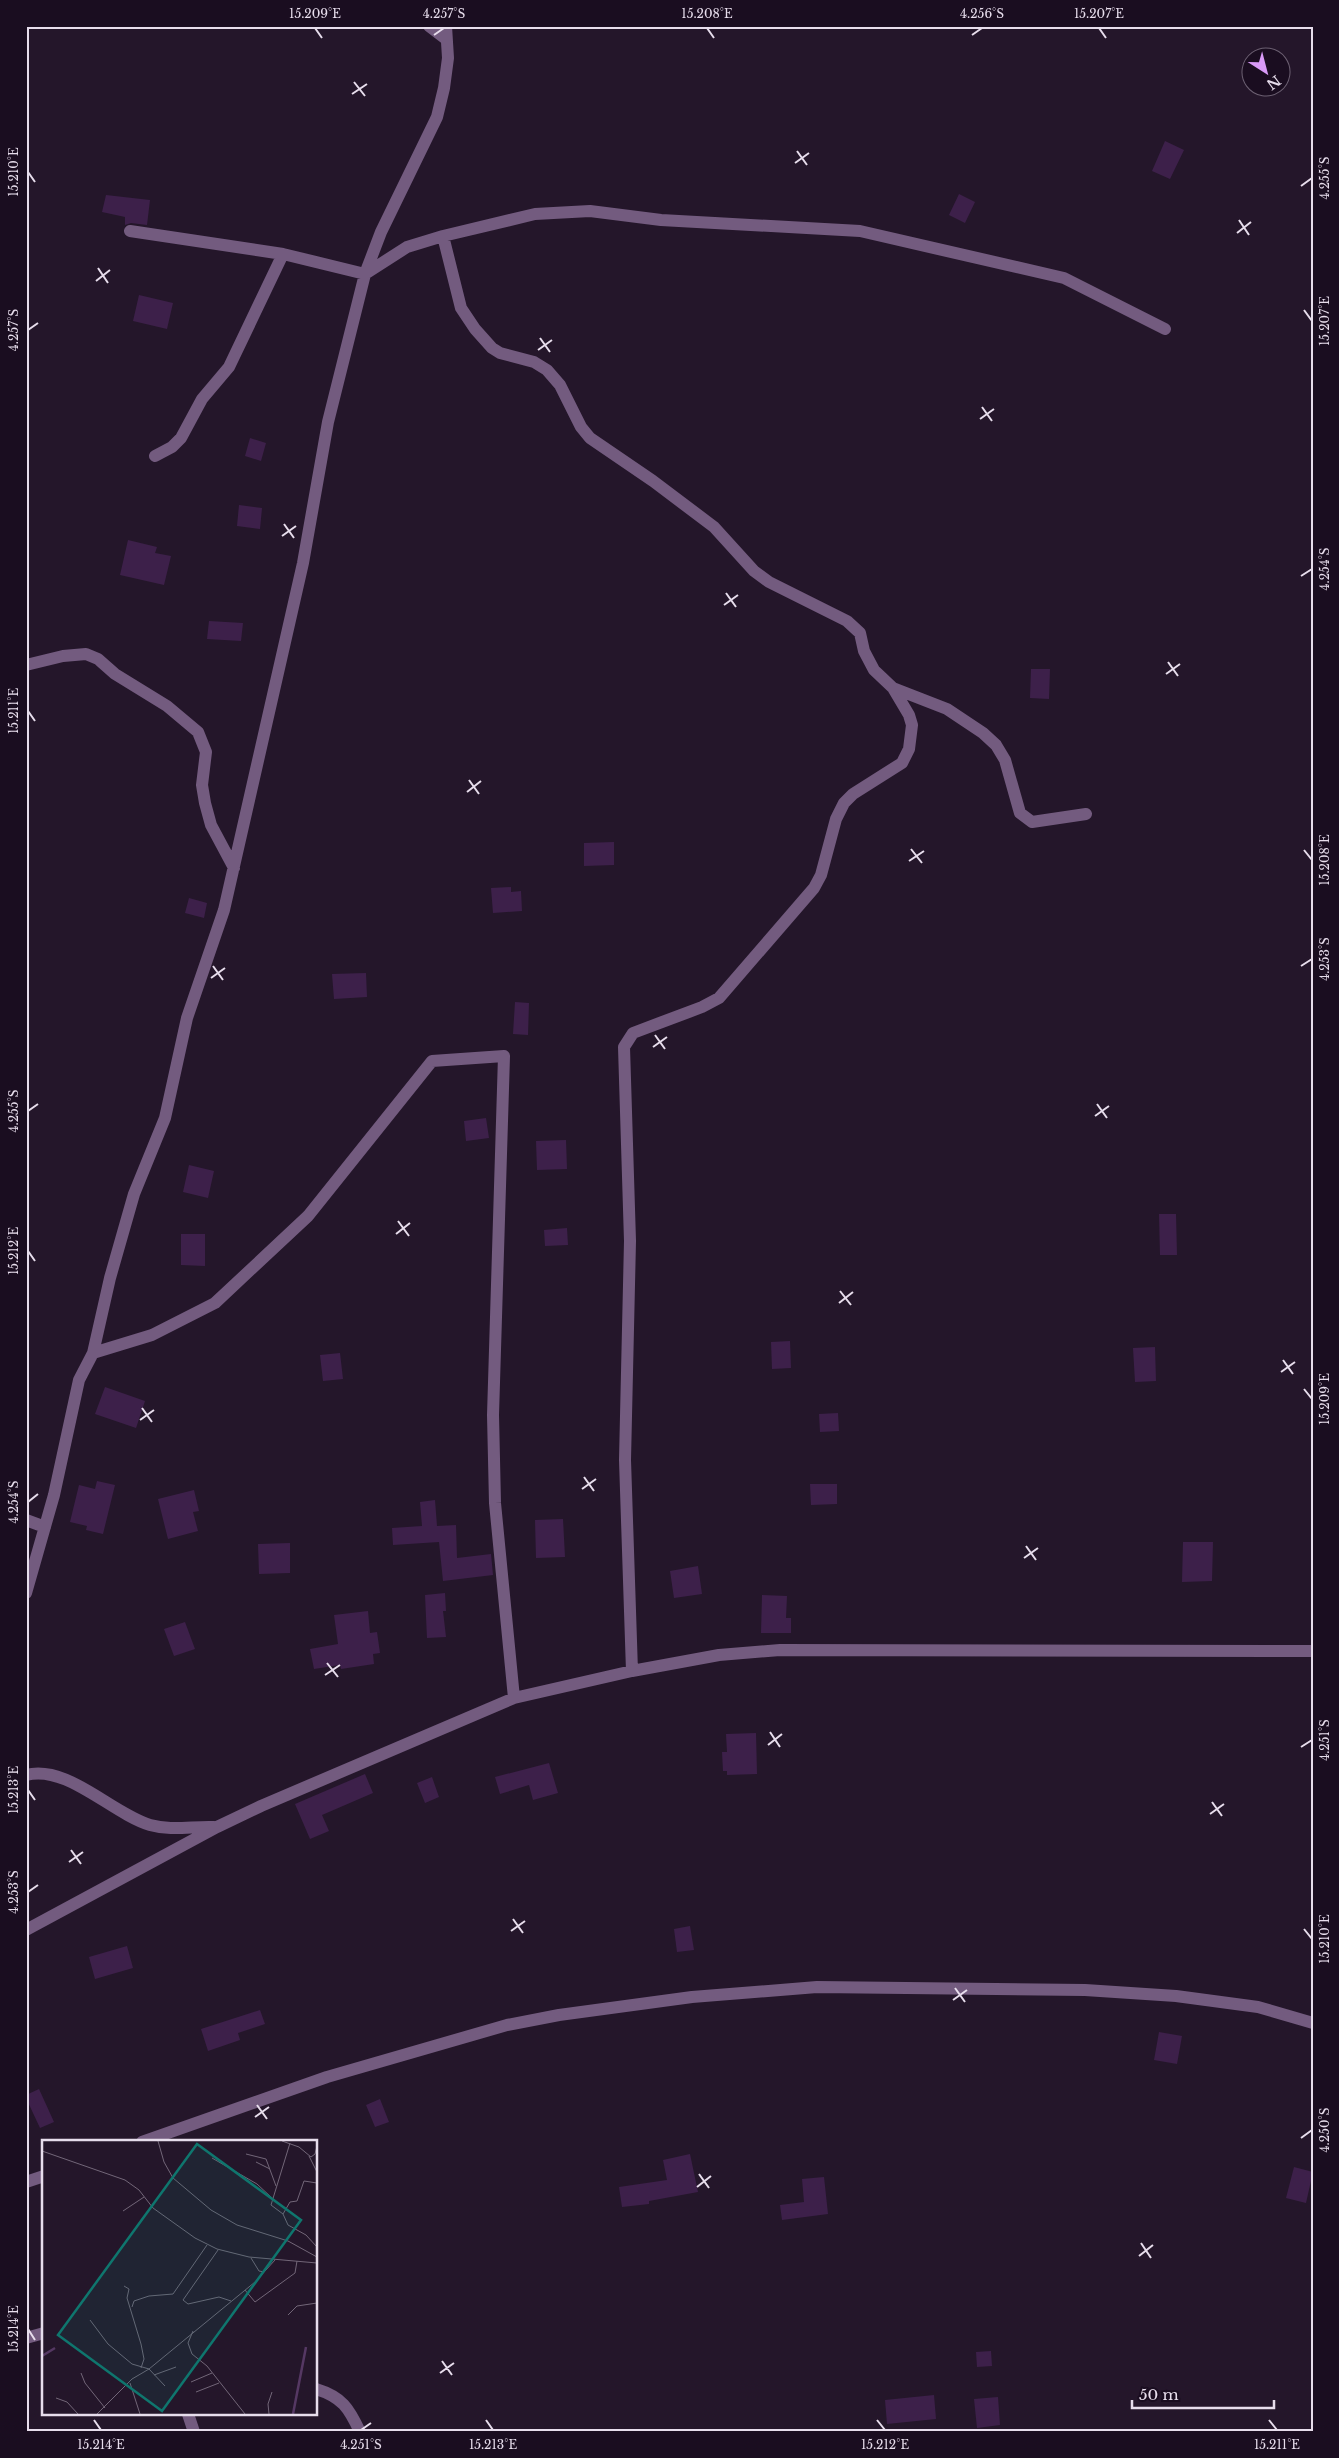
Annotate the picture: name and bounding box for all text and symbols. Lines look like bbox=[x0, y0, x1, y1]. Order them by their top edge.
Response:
text: 15.209°E bbox=[289, 6, 341, 21]
text: 4.257°S bbox=[423, 6, 465, 21]
text: 15.208°E bbox=[681, 6, 733, 21]
text: 4.256°S bbox=[960, 6, 1004, 21]
text: 15.207°E bbox=[1074, 6, 1124, 21]
north arrow bbox=[1242, 48, 1292, 98]
text: N bbox=[1263, 71, 1284, 94]
text: 15.210°E bbox=[6, 147, 21, 197]
text: 4.255°S bbox=[1317, 156, 1332, 200]
text: 15.207°E bbox=[1317, 296, 1332, 346]
text: 4.257°S bbox=[6, 309, 21, 351]
text: 4.254°S bbox=[1317, 547, 1332, 591]
text: 15.211°E bbox=[6, 688, 21, 734]
text: 15.208°E bbox=[1317, 834, 1332, 886]
text: 4.253°S bbox=[1317, 937, 1332, 981]
text: 4.255°S bbox=[6, 1089, 21, 1133]
text: 15.212°E bbox=[6, 1227, 21, 1275]
text: 15.209°E bbox=[1317, 1373, 1332, 1425]
text: 4.254°S bbox=[6, 1480, 21, 1524]
text: 4.251°S bbox=[1317, 1719, 1332, 1761]
text: 15.213°E bbox=[6, 1766, 21, 1814]
text: 4.253°S bbox=[6, 1870, 21, 1914]
text: 15.210°E bbox=[1317, 1914, 1332, 1964]
text: 4.250°S bbox=[1317, 2107, 1332, 2152]
inset map bbox=[42, 2140, 318, 2416]
text: 15.214°E bbox=[6, 2305, 21, 2353]
scale bar bbox=[1132, 2378, 1274, 2410]
text: 50 m bbox=[1139, 2385, 1179, 2404]
text: 15.214°E bbox=[77, 2437, 125, 2452]
text: 4.251°S bbox=[340, 2437, 382, 2452]
text: 15.213°E bbox=[469, 2437, 517, 2452]
text: 15.212°E bbox=[861, 2437, 909, 2452]
text: 15.211°E bbox=[1254, 2437, 1300, 2452]

